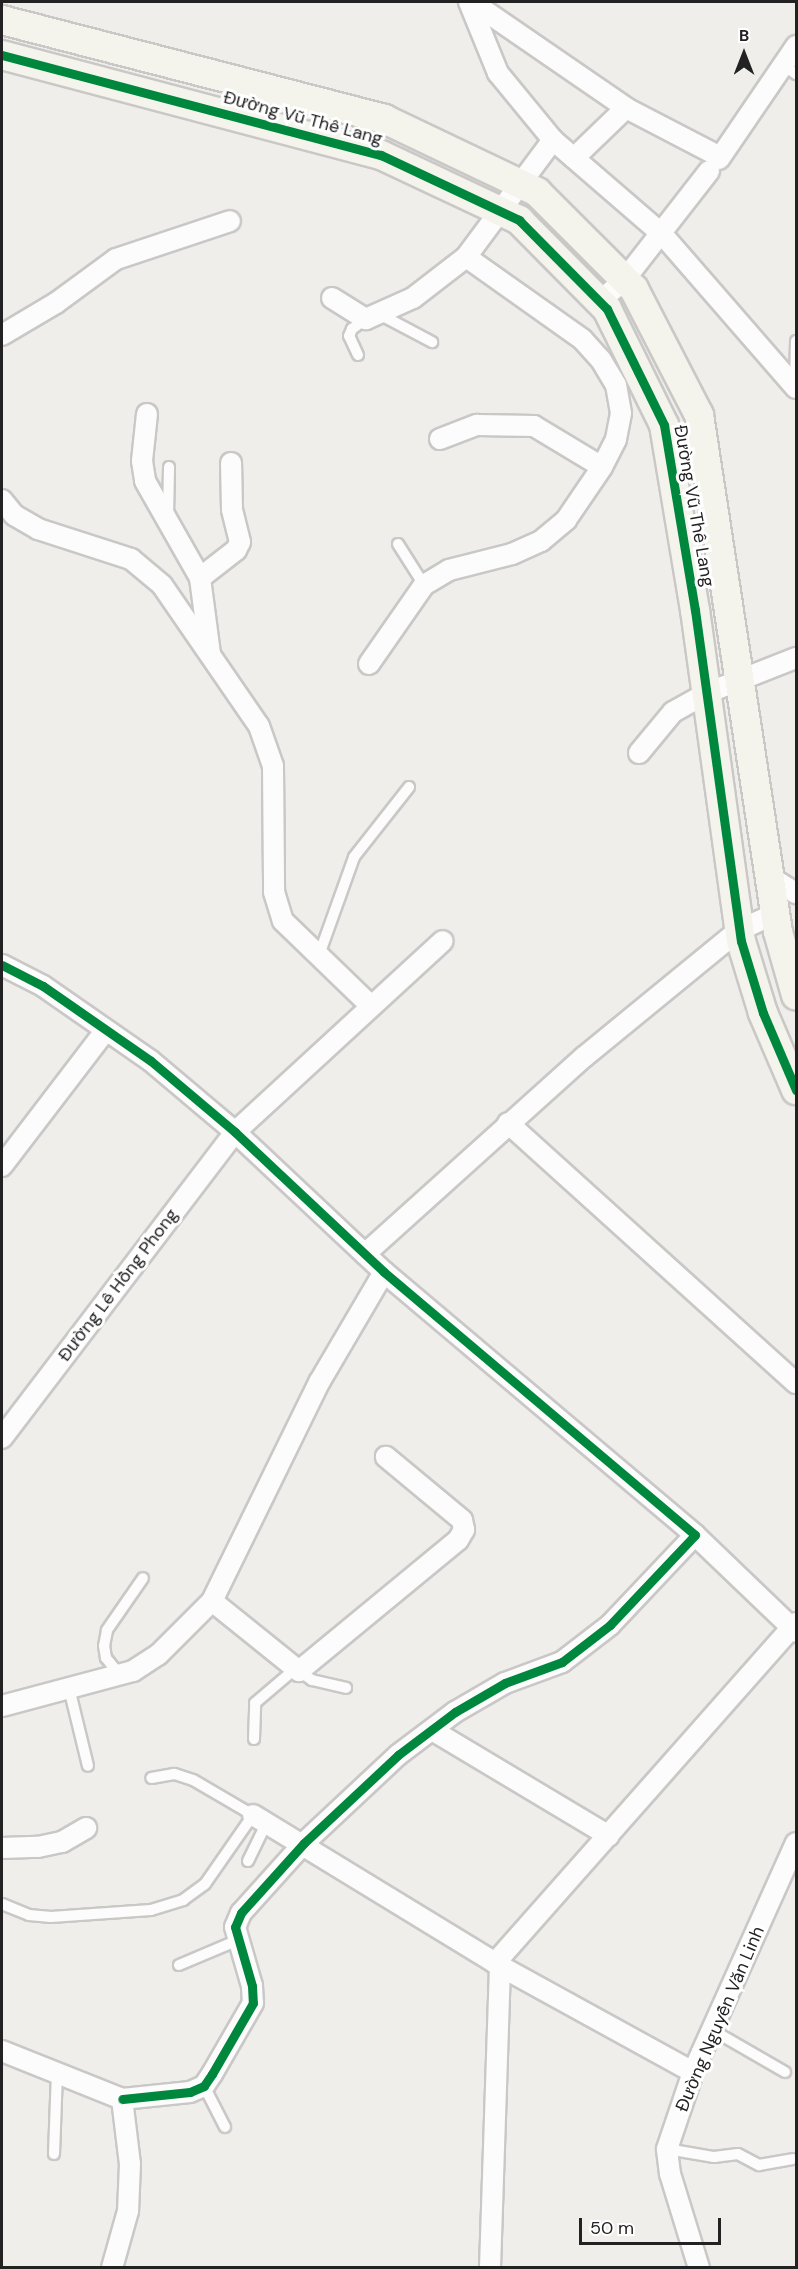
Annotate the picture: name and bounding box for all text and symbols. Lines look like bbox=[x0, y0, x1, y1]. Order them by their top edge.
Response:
north arrow bbox=[714, 24, 774, 84]
text: B bbox=[739, 25, 749, 46]
street label: Đường Vũ Thê Lang bbox=[221, 86, 385, 150]
street label: Đường Vũ Thê Lang bbox=[669, 423, 719, 589]
street label: Đường Lê Hồng Phong bbox=[53, 1204, 183, 1366]
street label: Đường Nguyễn Văn Linh bbox=[671, 1923, 769, 2115]
scale bar bbox=[582, 2206, 724, 2244]
text: 50 m bbox=[590, 2216, 634, 2240]

